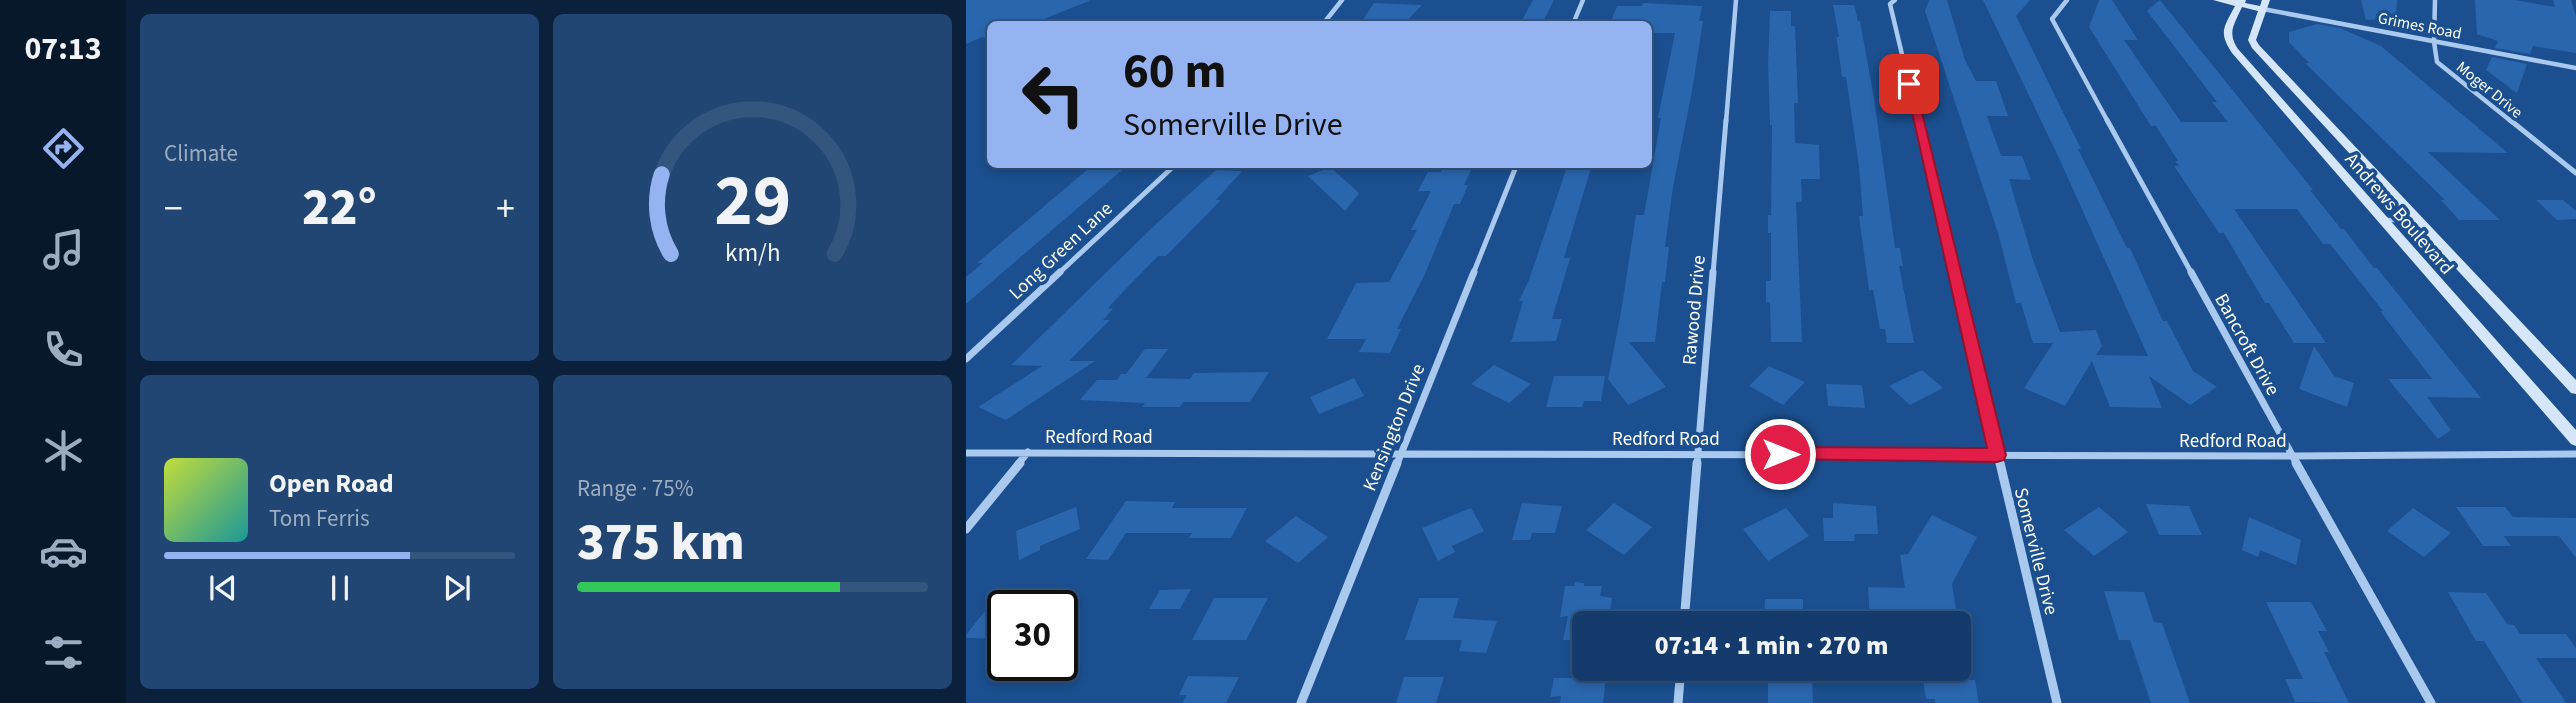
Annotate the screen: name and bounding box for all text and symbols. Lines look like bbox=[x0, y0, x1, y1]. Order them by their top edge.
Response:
street label: Grimes Road bbox=[2376, 7, 2464, 45]
text: 07:13 bbox=[24, 26, 102, 72]
text: 60 m bbox=[1123, 37, 1227, 107]
icon: left bbox=[1008, 49, 1099, 140]
pin bbox=[1879, 54, 1939, 114]
street label: Moger Drive bbox=[2452, 56, 2527, 123]
icon: arrive bbox=[1890, 65, 1928, 103]
text: Somerville Drive bbox=[1123, 102, 1343, 148]
icon: directions bbox=[39, 124, 88, 173]
text: Climate bbox=[164, 137, 238, 170]
street label: Andrews Boulevard bbox=[2338, 147, 2460, 281]
text: 29 bbox=[714, 149, 791, 253]
text: 22° bbox=[302, 171, 377, 245]
text: − bbox=[164, 182, 183, 236]
text: + bbox=[496, 182, 515, 236]
street label: Long Green Lane bbox=[1003, 196, 1119, 306]
icon: music bbox=[39, 225, 88, 274]
text: km/h bbox=[725, 234, 780, 270]
street label: Rawood Drive bbox=[1676, 254, 1713, 366]
street label: Bancroft Drive bbox=[2208, 289, 2286, 401]
icon: phone bbox=[39, 325, 88, 374]
street label: Kensington Drive bbox=[1357, 360, 1432, 495]
position arrow bbox=[1743, 417, 1817, 491]
street label: Redford Road bbox=[1045, 424, 1153, 451]
icon: climate bbox=[39, 426, 88, 475]
street label: Redford Road bbox=[1612, 426, 1720, 453]
street label: Redford Road bbox=[2179, 428, 2287, 455]
text: Open Road bbox=[269, 465, 394, 502]
text: Range · 75% bbox=[577, 472, 694, 505]
street label: Somerville Drive bbox=[2007, 485, 2064, 618]
text: Tom Ferris bbox=[269, 502, 370, 535]
text: 375 km bbox=[577, 506, 745, 580]
icon: car bbox=[39, 527, 88, 576]
icon: previous bbox=[204, 569, 242, 607]
icon: pause bbox=[321, 569, 359, 607]
icon: next bbox=[438, 569, 476, 607]
speed limit sign: 30 bbox=[987, 590, 1078, 681]
text: 07:14 · 1 min · 270 m bbox=[1655, 627, 1888, 664]
icon: filters bbox=[39, 628, 88, 677]

